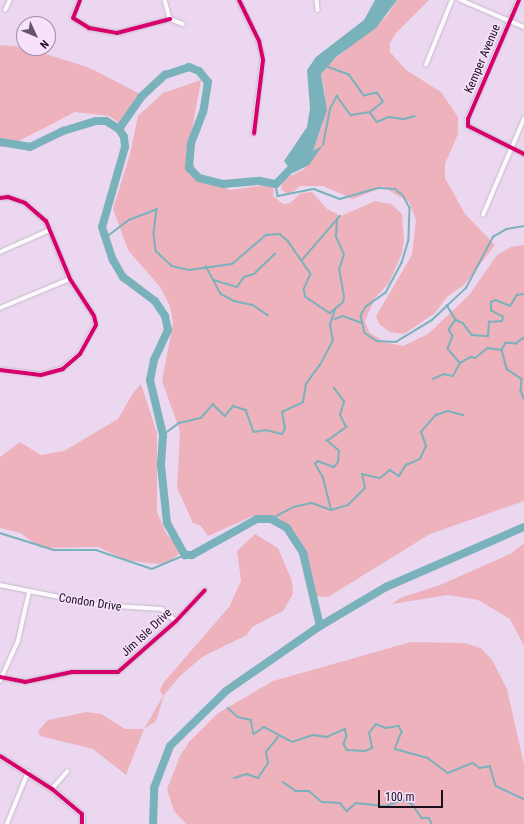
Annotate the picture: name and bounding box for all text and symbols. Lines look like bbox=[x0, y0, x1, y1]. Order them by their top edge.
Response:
north arrow bbox=[16, 16, 56, 56]
street label: Kemper Avenue bbox=[462, 22, 504, 96]
text: N bbox=[37, 37, 51, 51]
street label: Condon Drive bbox=[58, 591, 122, 615]
street label: Jim Isle Drive bbox=[119, 606, 175, 660]
scale bar bbox=[380, 782, 445, 808]
text: 100 m bbox=[385, 790, 415, 804]

